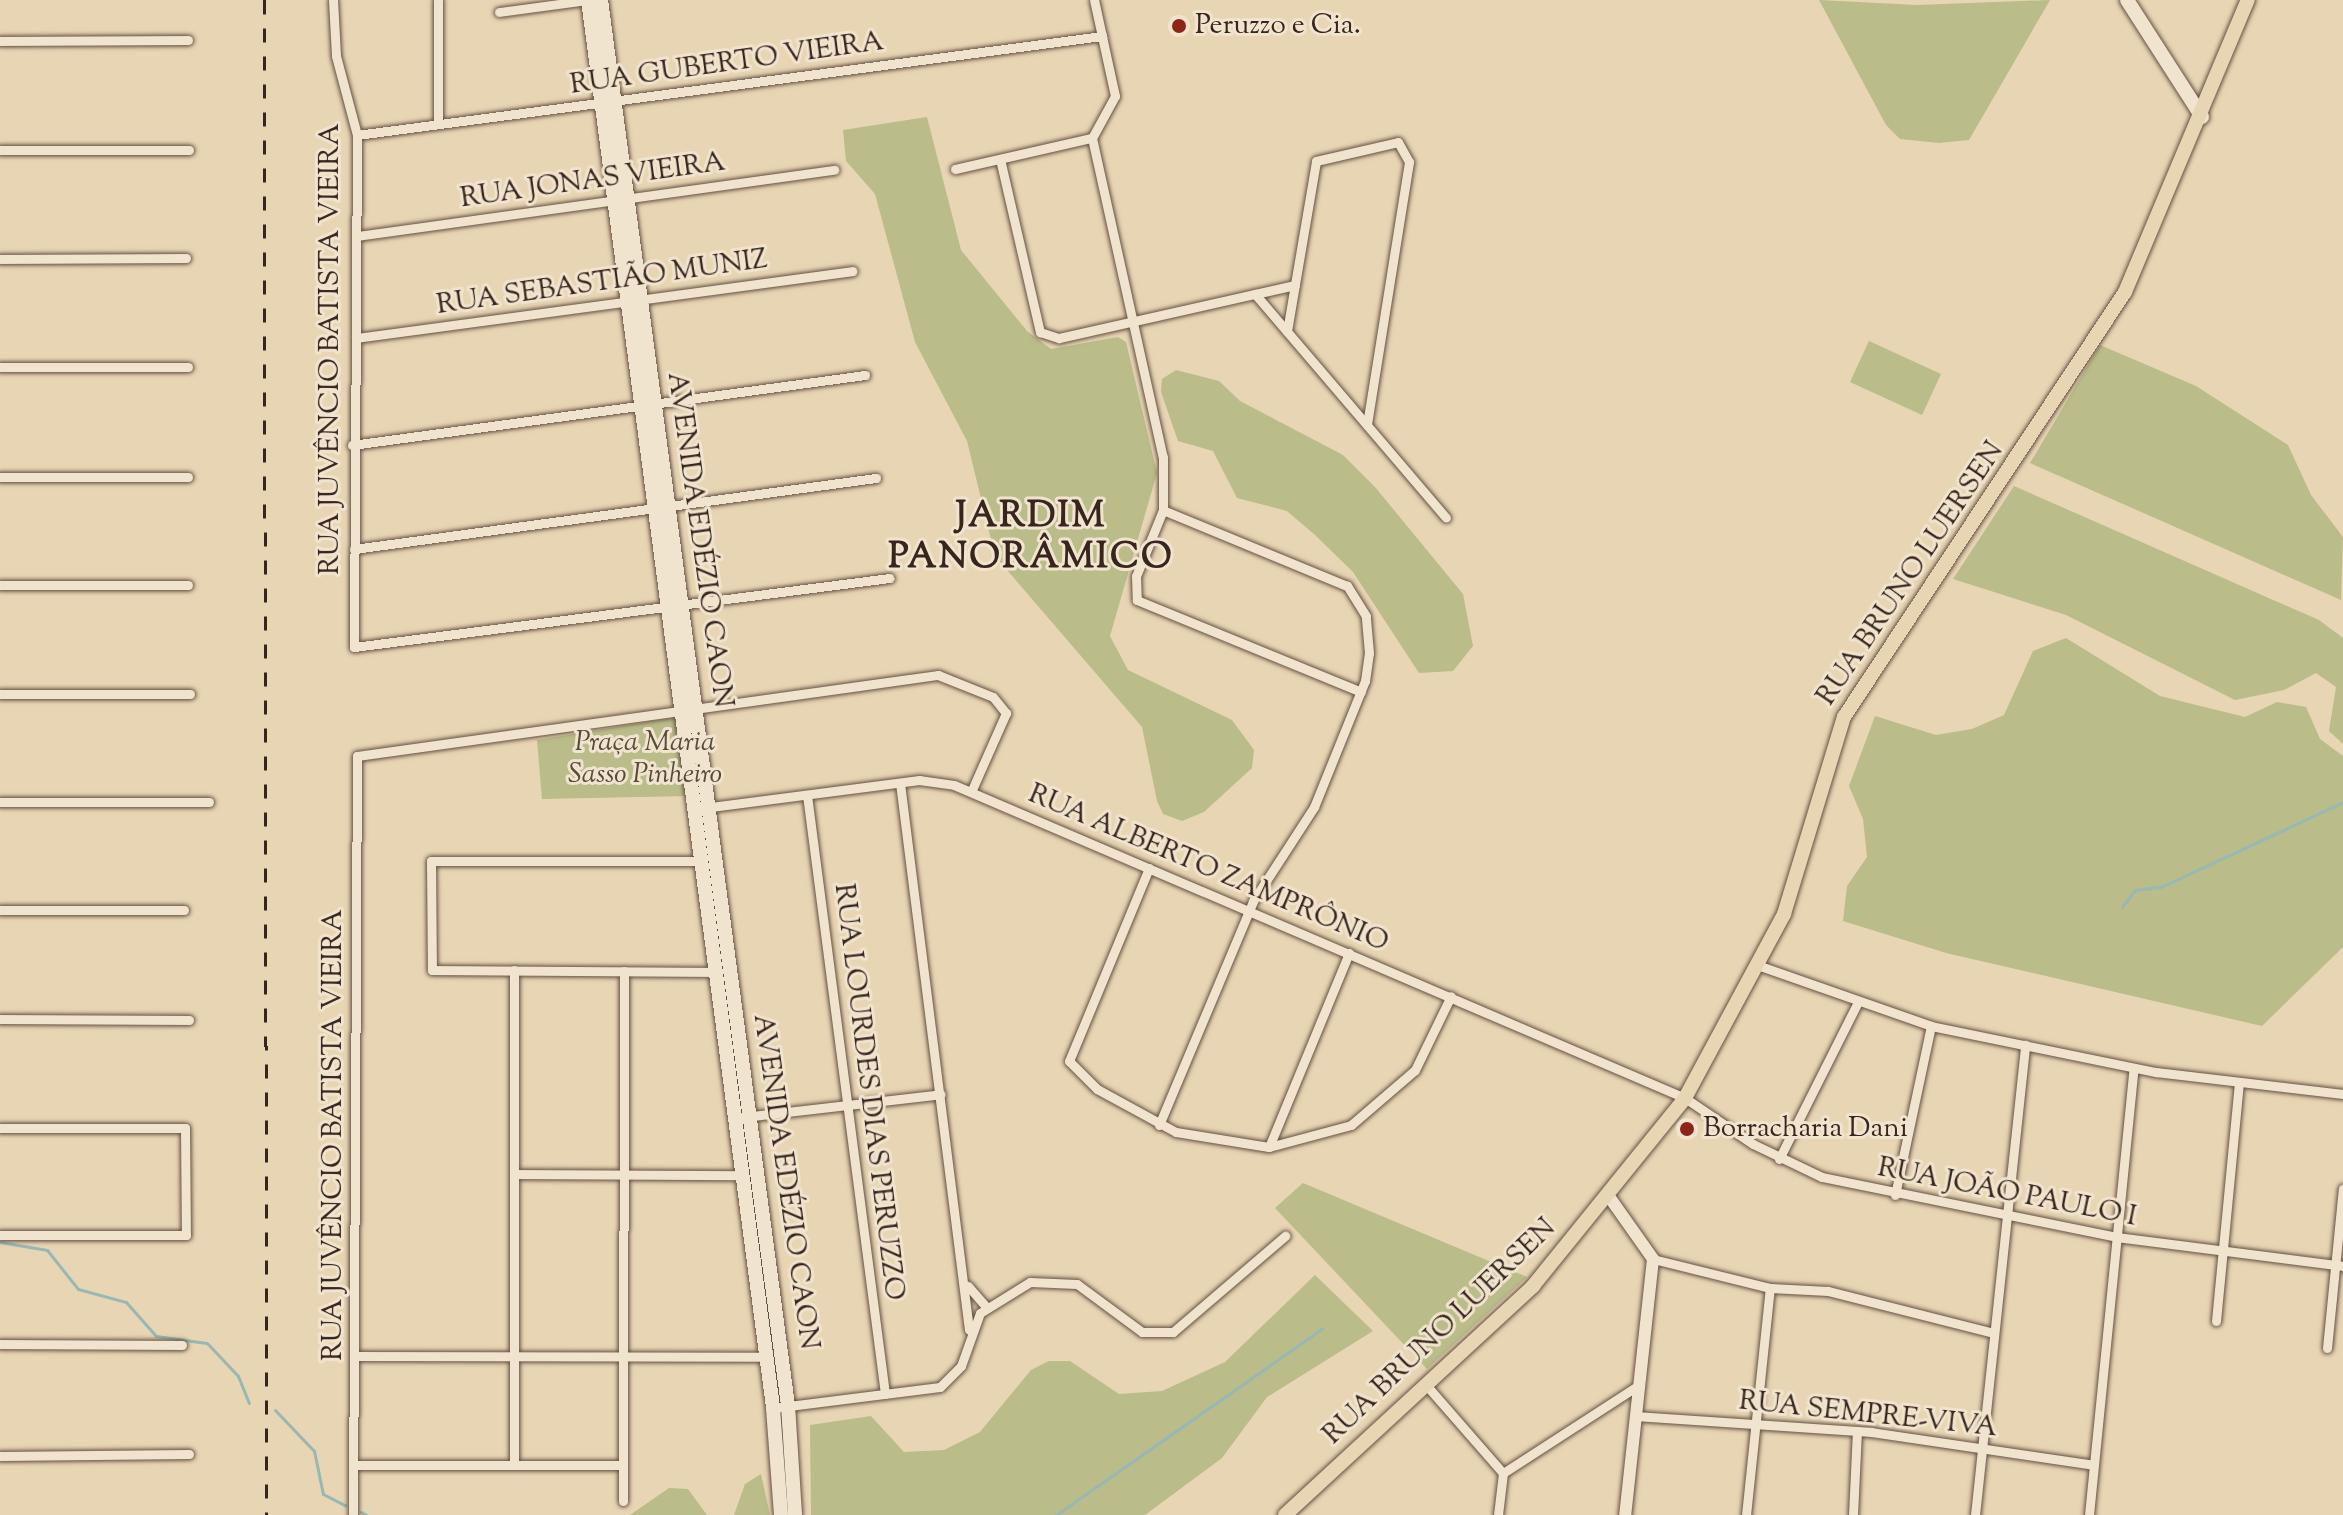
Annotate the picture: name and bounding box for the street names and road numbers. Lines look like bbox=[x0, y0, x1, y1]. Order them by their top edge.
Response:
street label: RUA GUBERTO VIEIRA bbox=[568, 25, 886, 103]
street label: RUA JUVÊNCIO BATISTA VIEIRA bbox=[314, 123, 348, 575]
street label: RUA JONAS VIEIRA bbox=[458, 146, 728, 216]
street label: RUA SEBASTIÃO MUNIZ bbox=[434, 243, 770, 323]
street label: AVENIDA EDÉZIO CAON bbox=[659, 370, 739, 710]
street label: RUA BRUNO LUERSEN bbox=[1810, 436, 2012, 712]
street label: RUA ALBERTO ZAMPRÔNIO bbox=[1023, 778, 1393, 960]
street label: RUA LOURDES DIAS PERUZZO bbox=[826, 882, 910, 1302]
street label: RUA JUVÊNCIO BATISTA VIEIRA bbox=[317, 909, 351, 1361]
street label: AVENIDA EDÉZIO CAON bbox=[745, 1012, 825, 1352]
street label: RUA JOÃO PAULO I bbox=[1875, 1151, 2139, 1235]
street label: RUA BRUNO LUERSEN bbox=[1317, 1212, 1563, 1452]
street label: RUA SEMPRE-VIVA bbox=[1737, 1385, 1999, 1445]

